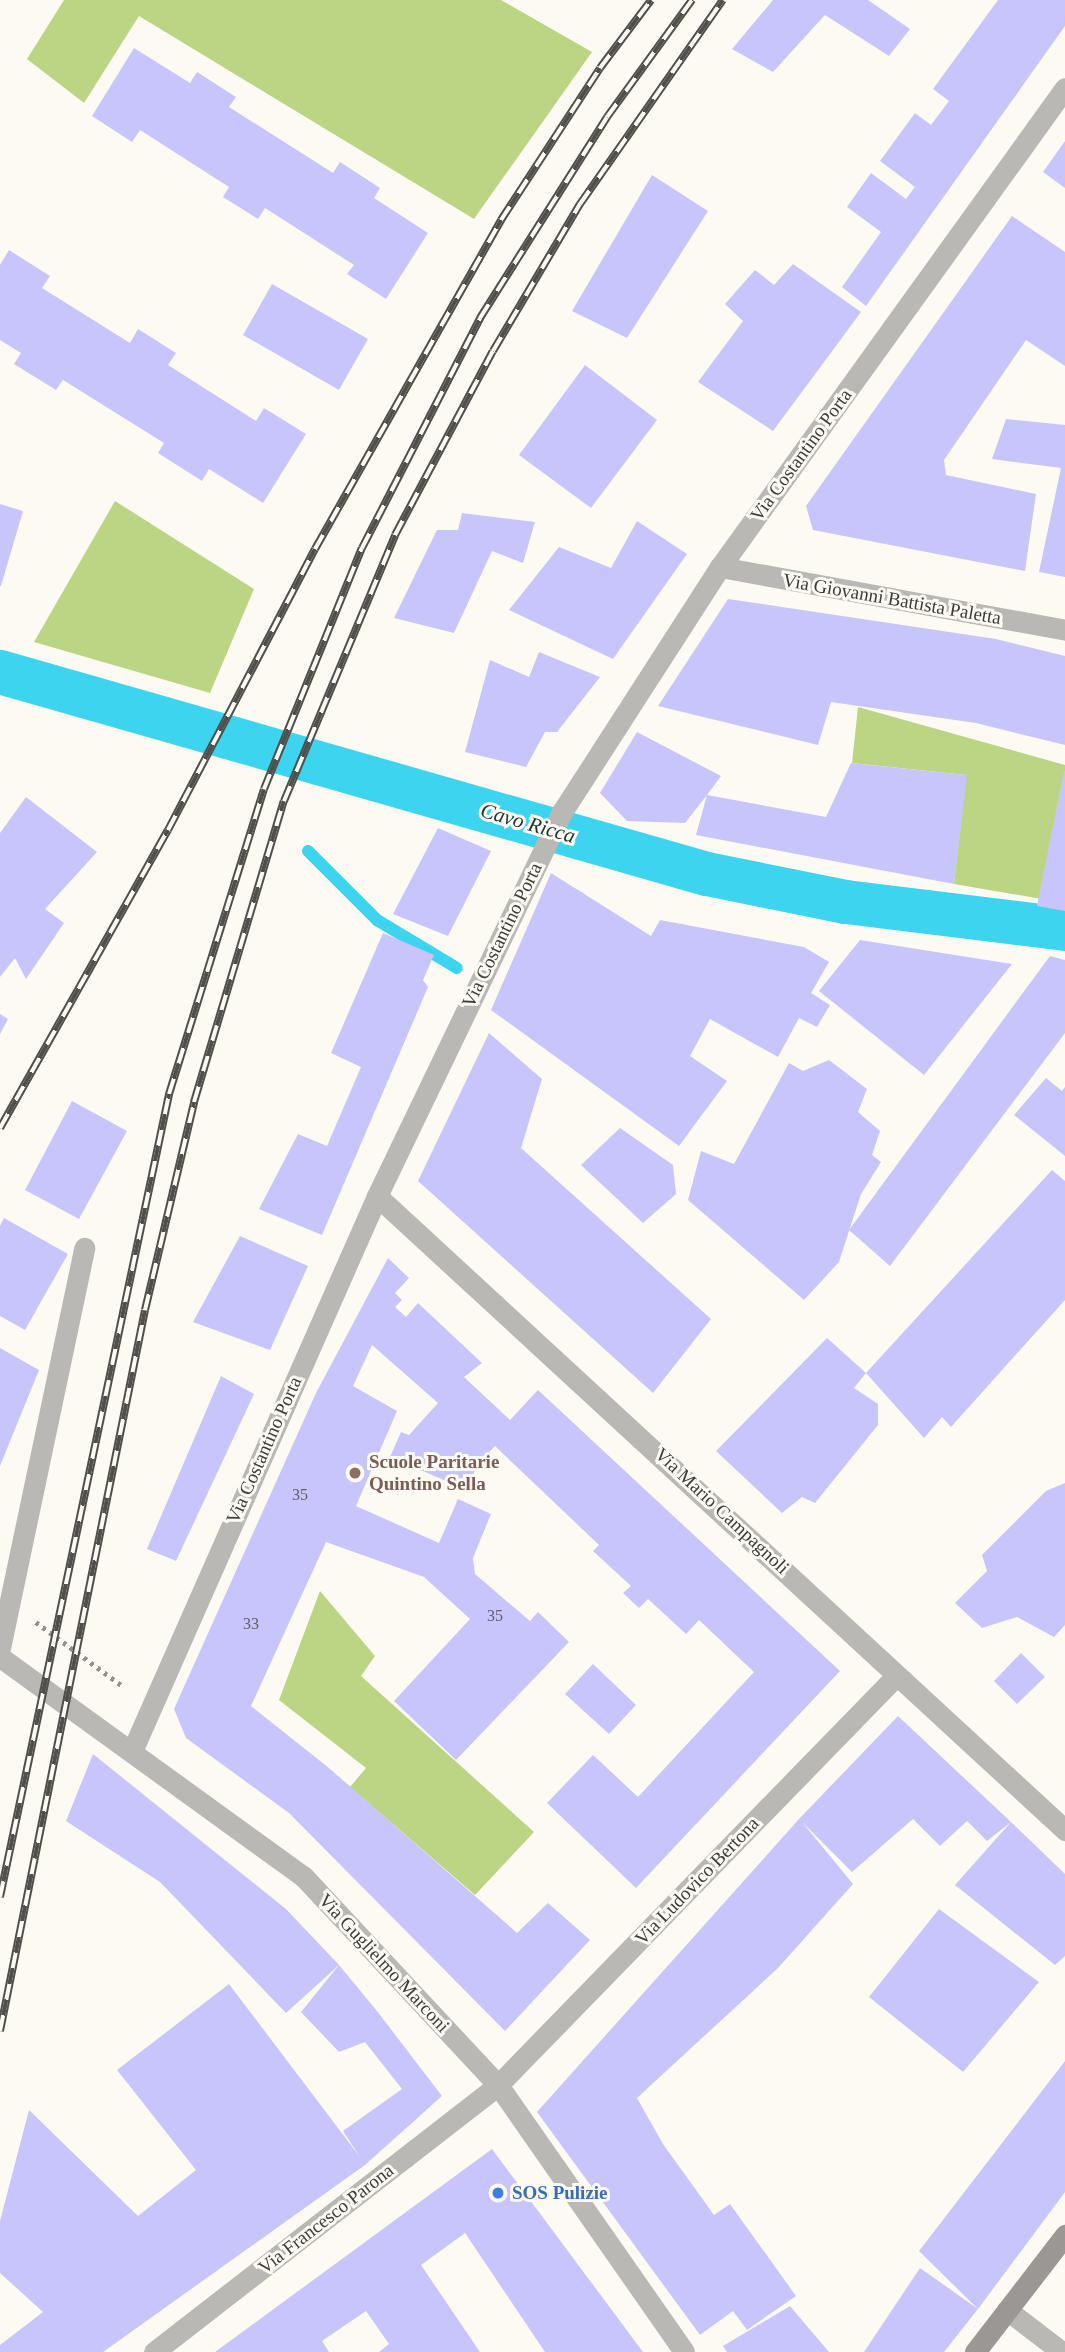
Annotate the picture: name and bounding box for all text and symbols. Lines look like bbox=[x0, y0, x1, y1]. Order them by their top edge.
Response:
street label: Via Costantino Porta bbox=[745, 384, 857, 526]
street label: Via Giovanni Battista Paletta bbox=[781, 569, 1003, 629]
water label: Cavo Ricca bbox=[478, 797, 578, 849]
street label: Via Costantino Porta bbox=[457, 859, 547, 1011]
street label: Via Costantino Porta bbox=[221, 1373, 307, 1527]
street label: Via Mario Campagnoli bbox=[650, 1443, 794, 1579]
place label: Scuole Paritarie Quintino Sella bbox=[369, 1451, 499, 1495]
marker: Scuole Paritarie Quintino Sella bbox=[347, 1465, 363, 1481]
house number: 35 bbox=[292, 1485, 308, 1505]
house number: 35 bbox=[487, 1606, 503, 1626]
house number: 33 bbox=[243, 1614, 259, 1634]
street label: Via Ludovico Bertona bbox=[630, 1812, 764, 1950]
street label: Via Guglielmo Marconi bbox=[314, 1889, 454, 2037]
street label: Via Francesco Parona bbox=[254, 2159, 398, 2279]
place label: SOS Pulizie bbox=[512, 2182, 608, 2204]
marker: SOS Pulizie bbox=[490, 2185, 506, 2201]

